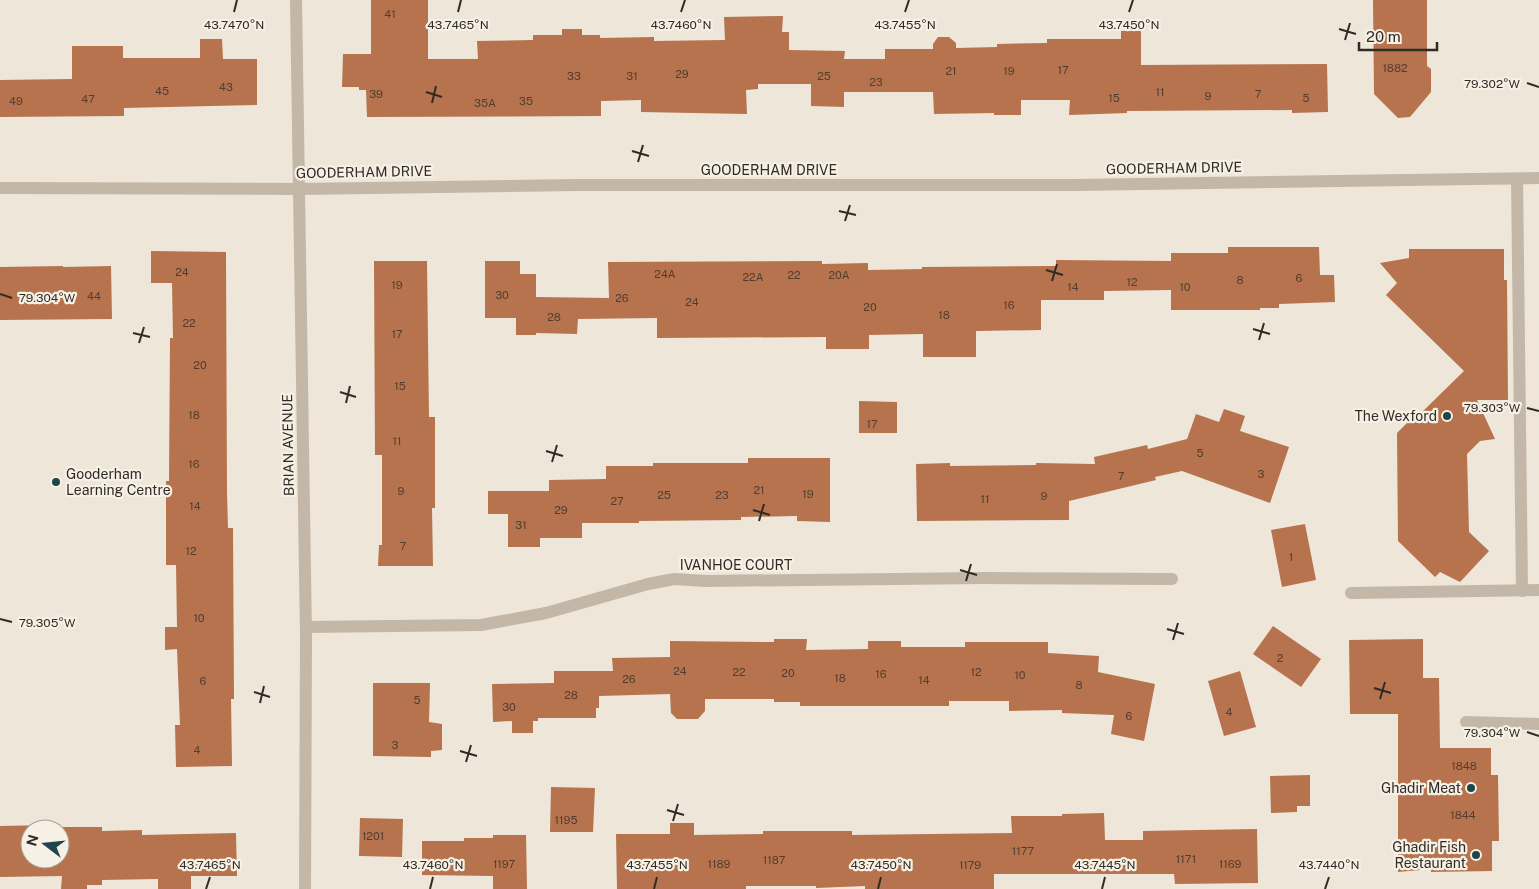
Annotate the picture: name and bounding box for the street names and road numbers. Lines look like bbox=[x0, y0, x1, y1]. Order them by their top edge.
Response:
street label: GOODERHAM DRIVE bbox=[1106, 159, 1242, 177]
street label: GOODERHAM DRIVE bbox=[701, 162, 837, 178]
street label: GOODERHAM DRIVE bbox=[296, 163, 432, 181]
street label: BRIAN AVENUE bbox=[279, 394, 297, 496]
street label: IVANHOE COURT bbox=[680, 557, 792, 573]

